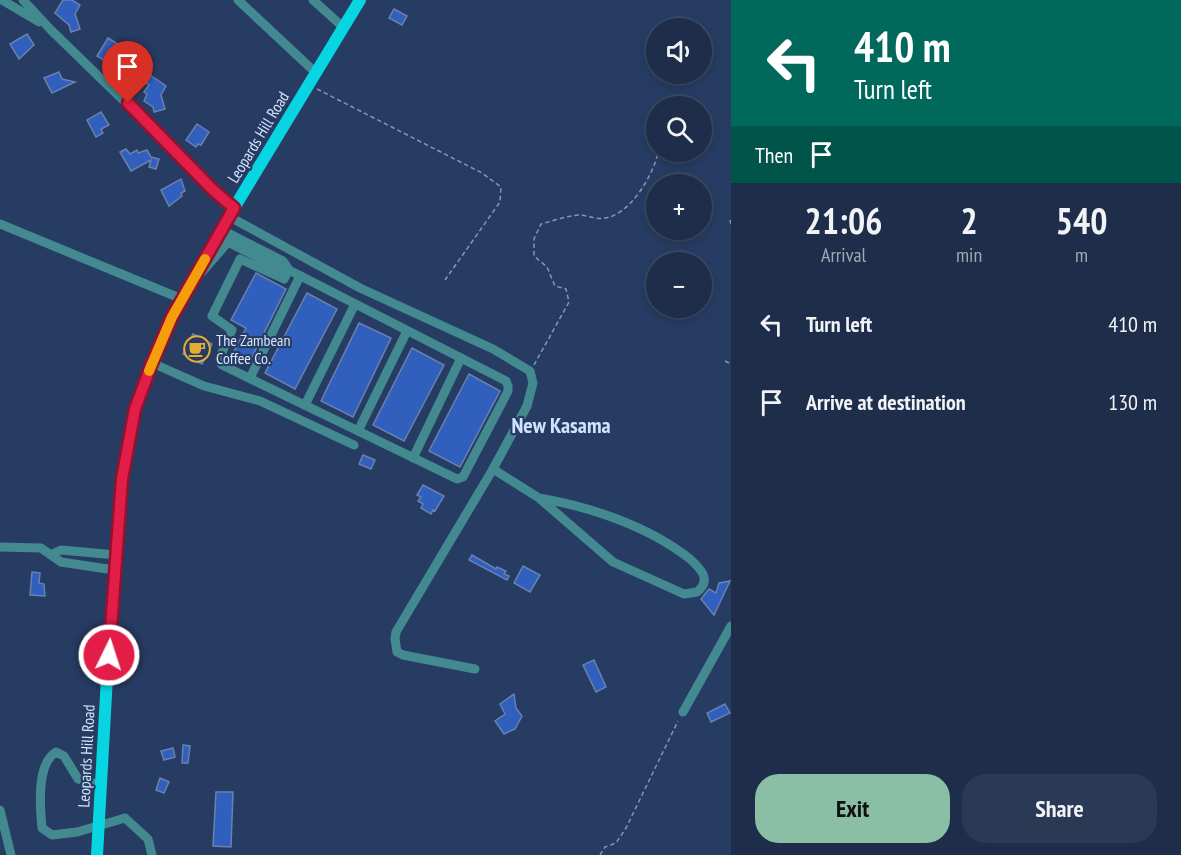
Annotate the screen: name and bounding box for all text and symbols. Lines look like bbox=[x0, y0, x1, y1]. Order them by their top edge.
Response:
map controls bbox=[646, 18, 712, 318]
button: sound bbox=[646, 18, 712, 84]
text: 410 m bbox=[854, 19, 951, 74]
icon: left bbox=[755, 24, 833, 102]
pin bbox=[102, 41, 153, 103]
icon: arrive bbox=[111, 50, 144, 83]
text: Turn left bbox=[854, 72, 932, 106]
street label: Leopards Hill Road bbox=[223, 88, 293, 186]
button: search bbox=[646, 96, 712, 162]
icon: arrive bbox=[805, 138, 838, 171]
text: Then bbox=[755, 141, 793, 169]
button: + bbox=[646, 174, 712, 240]
text: 21:06 bbox=[805, 197, 882, 244]
text: 2 bbox=[960, 197, 978, 244]
text: 540 bbox=[1056, 197, 1107, 244]
text: Arrival bbox=[821, 242, 866, 268]
text: min bbox=[956, 242, 982, 268]
text: m bbox=[1075, 242, 1088, 268]
button: − bbox=[646, 252, 712, 318]
icon: left bbox=[755, 308, 788, 341]
text: Turn left bbox=[806, 310, 872, 338]
text: 410 m bbox=[1108, 310, 1157, 338]
place label: The Zambean Coffee Co. bbox=[216, 330, 291, 368]
cafe icon: The Zambean Coffee Co. bbox=[182, 334, 212, 364]
icon: arrive bbox=[755, 386, 788, 419]
text: Arrive at destination bbox=[806, 388, 966, 416]
text: 130 m bbox=[1108, 388, 1157, 416]
district label: New Kasama bbox=[511, 411, 611, 439]
position arrow bbox=[77, 623, 141, 687]
street label: Leopards Hill Road bbox=[73, 704, 99, 808]
button: Exit bbox=[755, 774, 950, 843]
button: Share bbox=[962, 774, 1157, 843]

